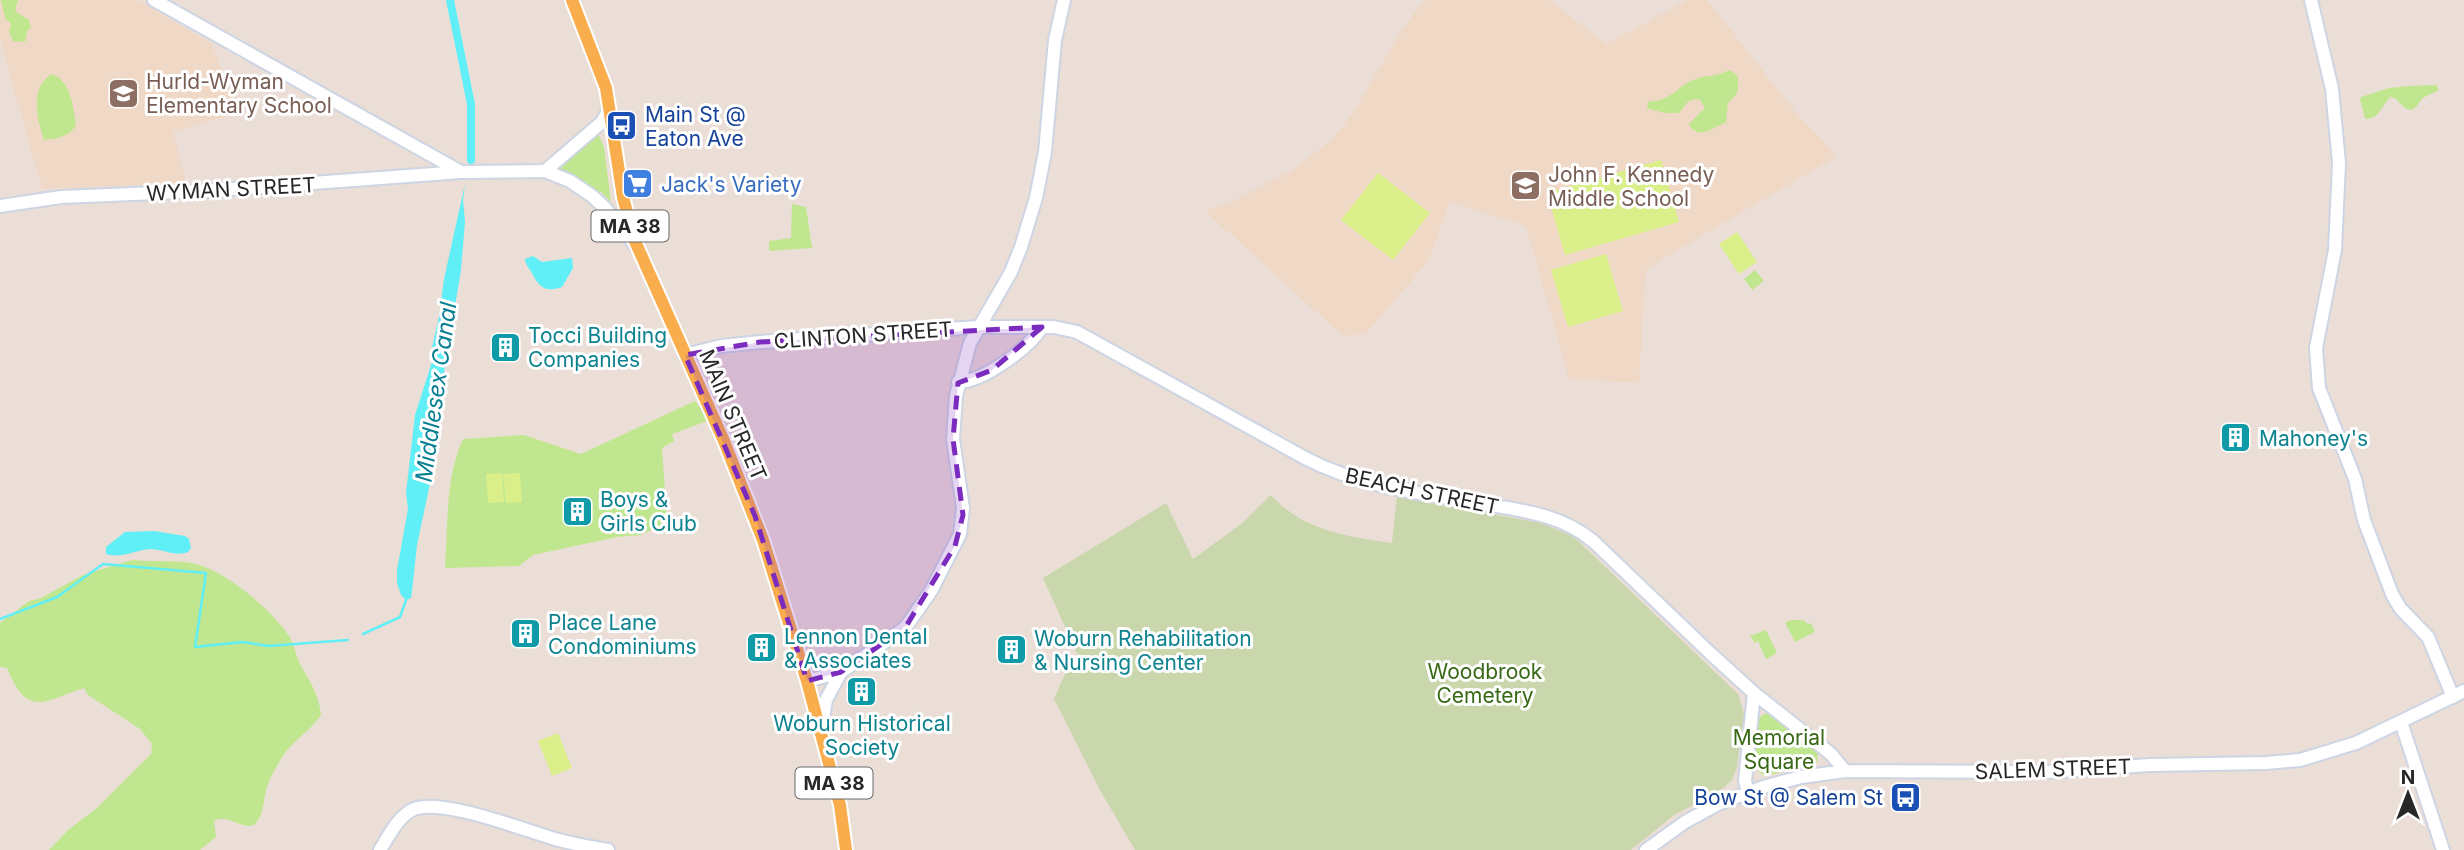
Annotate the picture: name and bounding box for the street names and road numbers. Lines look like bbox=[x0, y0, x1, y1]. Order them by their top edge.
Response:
street label: WYMAN STREET bbox=[146, 172, 316, 206]
road number: MA 38 bbox=[592, 210, 668, 242]
street label: CLINTON STREET bbox=[773, 316, 953, 354]
street label: MAIN STREET bbox=[694, 346, 772, 484]
street label: BEACH STREET bbox=[1343, 463, 1501, 519]
street label: SALEM STREET bbox=[1974, 754, 2132, 784]
road number: MA 38 bbox=[796, 768, 872, 798]

